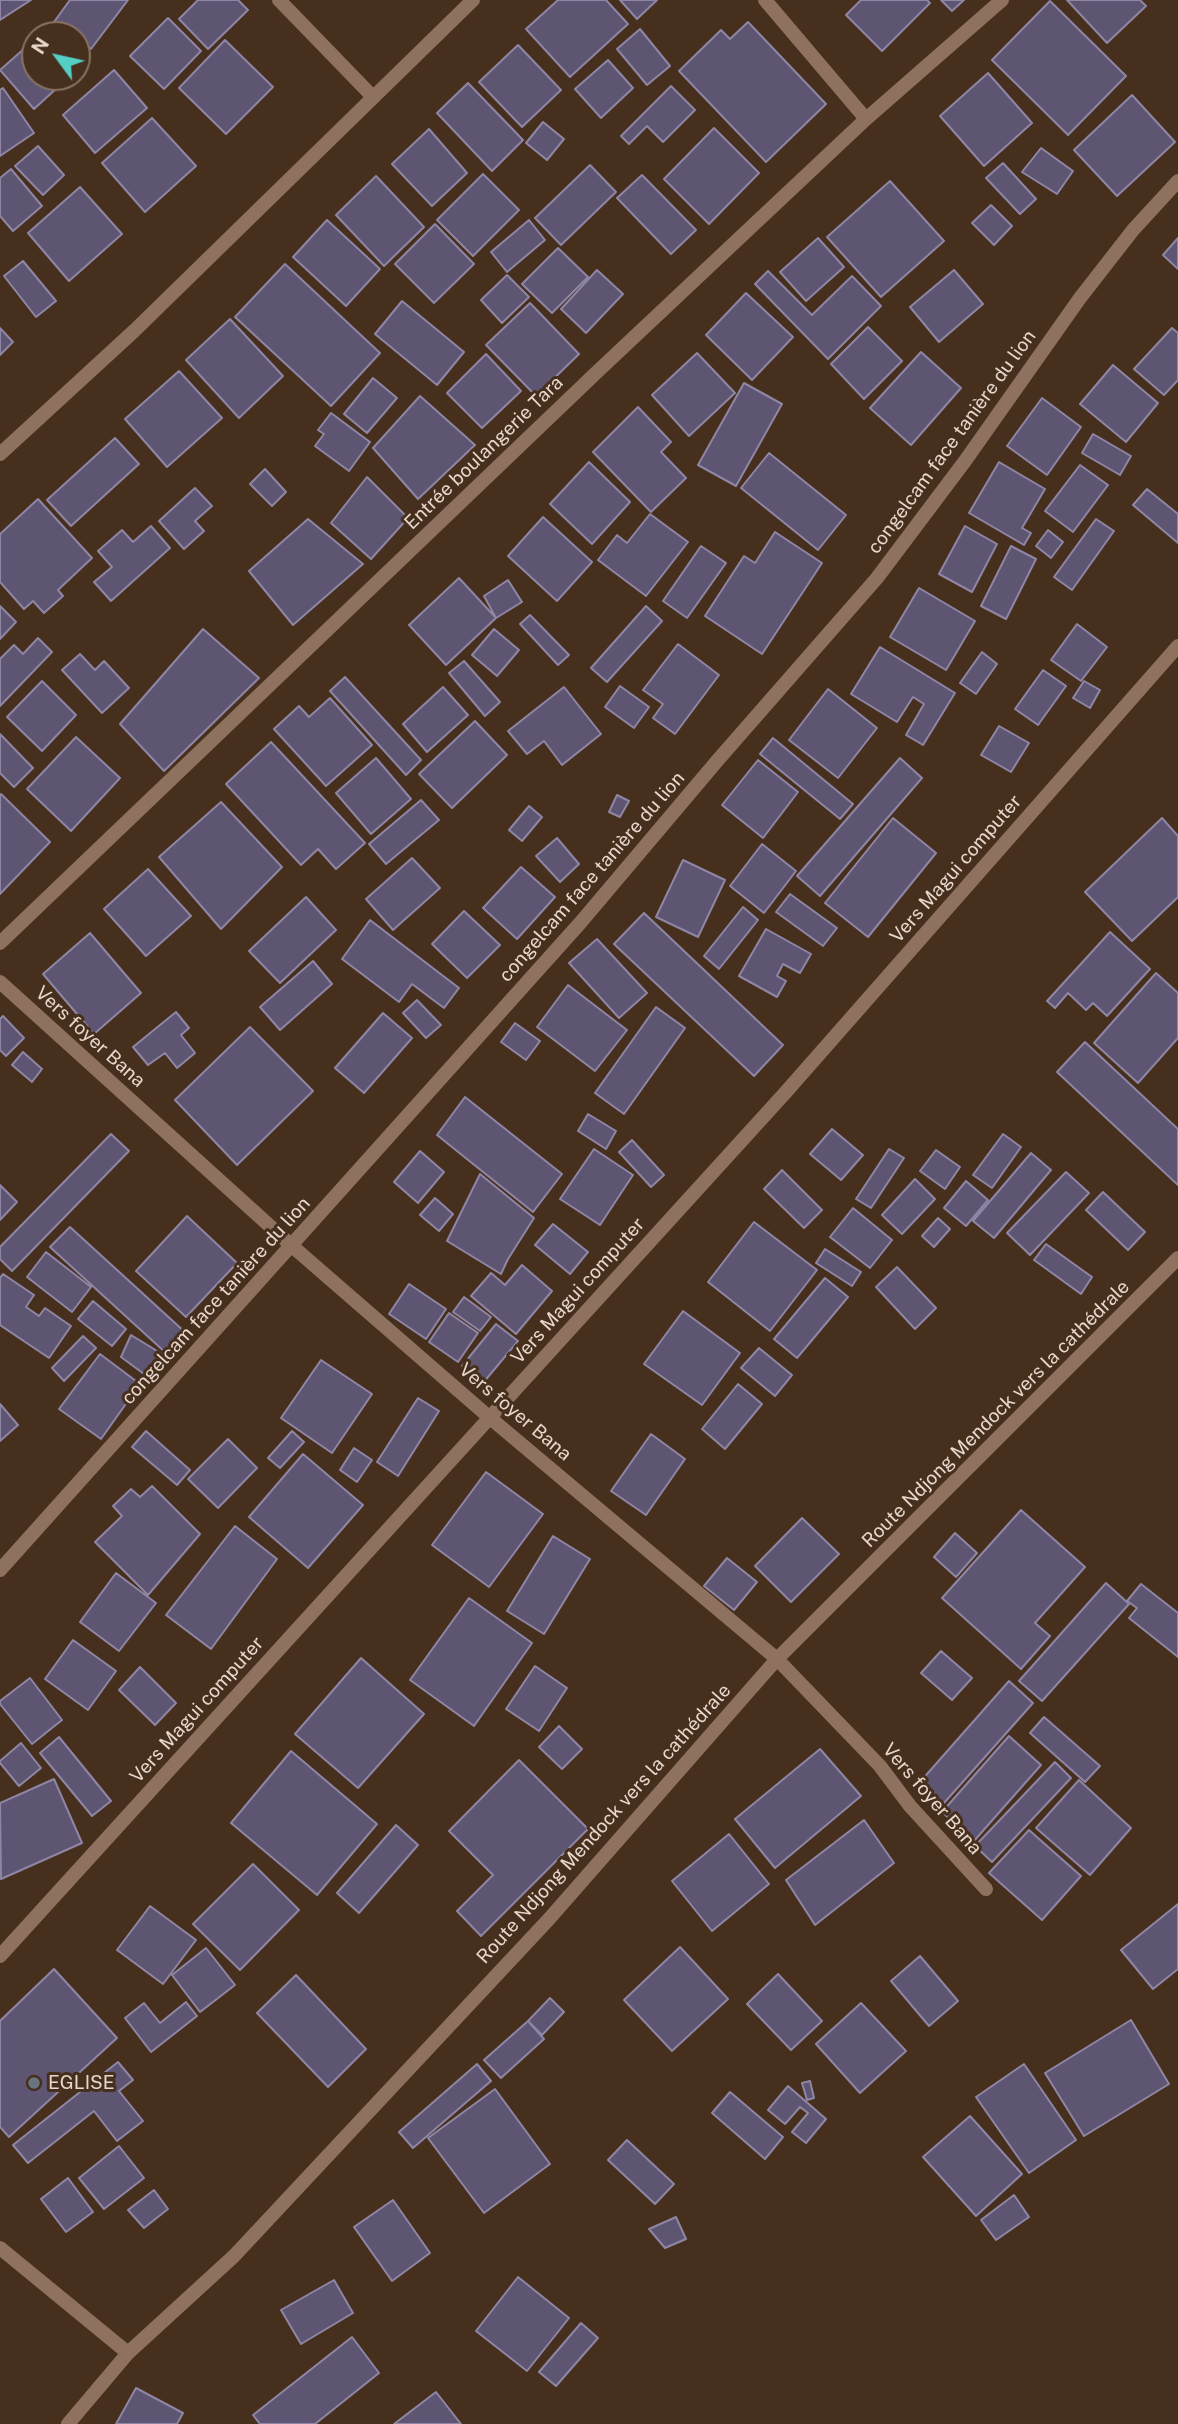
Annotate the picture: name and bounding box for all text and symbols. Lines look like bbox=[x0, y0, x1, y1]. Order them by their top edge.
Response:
north arrow bbox=[21, 21, 91, 91]
text: N bbox=[27, 33, 53, 58]
street label: congelcam face tanière du lion bbox=[863, 326, 1041, 558]
street label: Entrée boulangerie Tara bbox=[400, 371, 568, 535]
street label: congelcam face tanière du lion bbox=[494, 767, 690, 987]
street label: Vers Magui computer bbox=[886, 790, 1026, 948]
street label: Vers foyer Bana bbox=[30, 982, 150, 1092]
street label: congelcam face tanière du lion bbox=[117, 1193, 315, 1409]
street label: Vers Magui computer bbox=[506, 1213, 650, 1369]
street label: Route Ndjong Mendock vers la cathédrale bbox=[858, 1276, 1134, 1552]
street label: Vers foyer Bana bbox=[454, 1358, 576, 1466]
street label: Vers Magui computer bbox=[125, 1632, 269, 1788]
street label: Route Ndjong Mendock vers la cathédrale bbox=[472, 1679, 736, 1969]
street label: Vers foyer Bana bbox=[878, 1739, 986, 1859]
place label: EGLISE bbox=[48, 2072, 114, 2094]
marker: EGLISE bbox=[26, 2075, 42, 2091]

